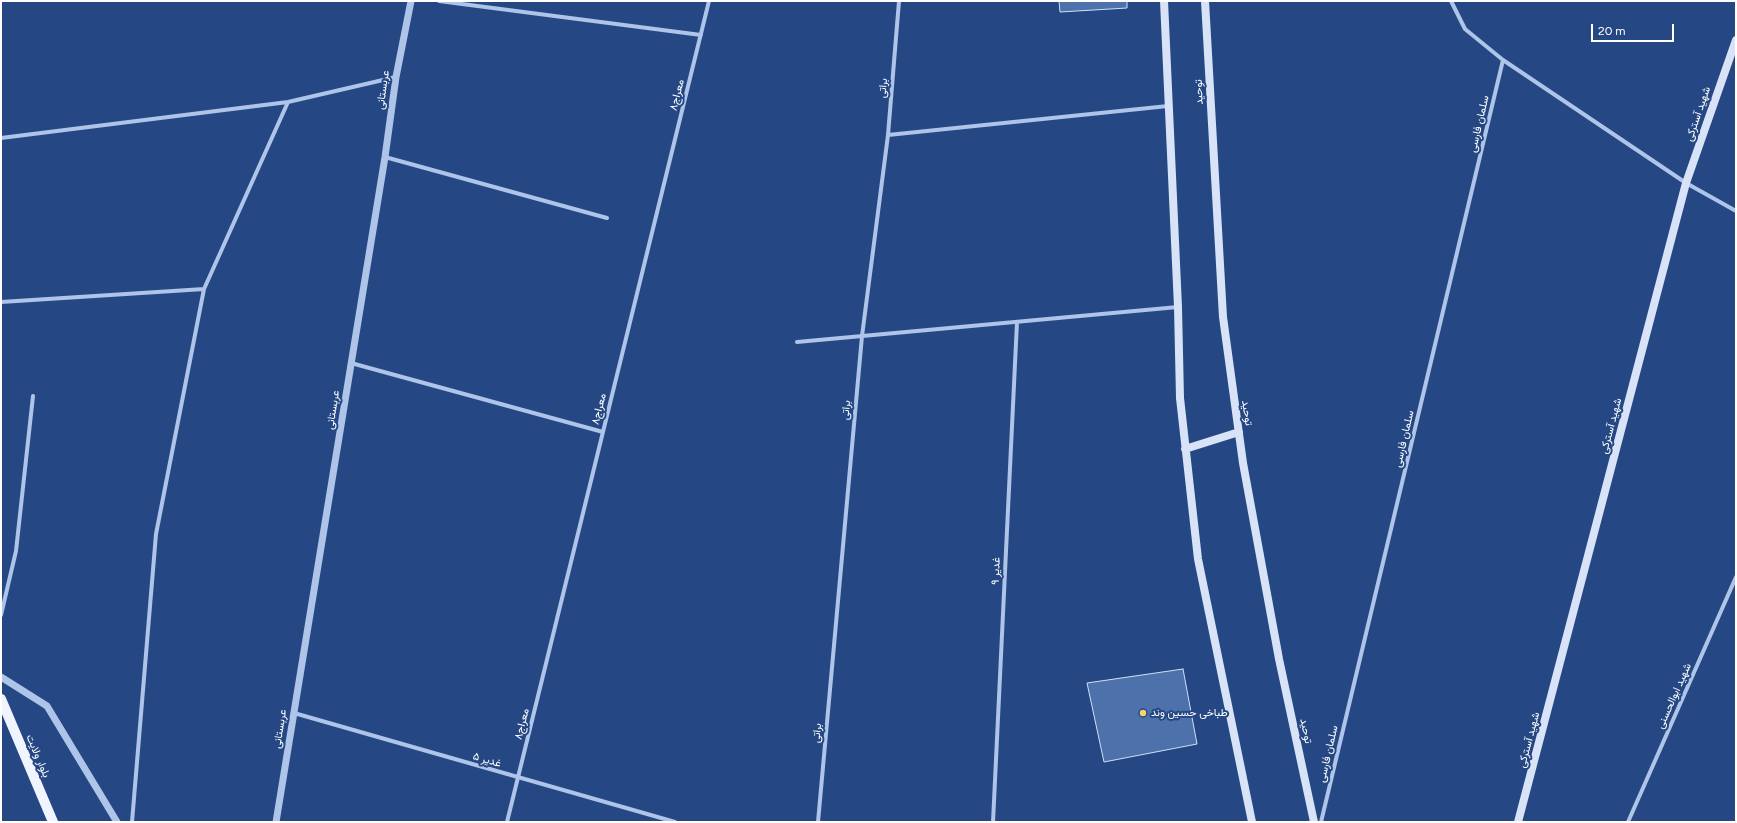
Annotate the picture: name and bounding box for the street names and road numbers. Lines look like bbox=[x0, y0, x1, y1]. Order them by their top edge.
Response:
street label: عربستانی bbox=[374, 69, 392, 111]
street label: معراج۸ bbox=[667, 78, 687, 112]
street label: براتی bbox=[876, 78, 890, 98]
street label: توحید bbox=[1192, 79, 1206, 105]
street label: شهید آسترکی bbox=[1682, 85, 1714, 143]
street label: سلمان فارسی bbox=[1466, 94, 1492, 154]
street label: عربستانی bbox=[323, 389, 343, 431]
street label: معراج۸ bbox=[589, 392, 609, 426]
street label: شهید آسترکی bbox=[1597, 397, 1625, 455]
street label: توحید bbox=[1239, 399, 1255, 427]
street label: براتی bbox=[839, 400, 853, 420]
street label: سلمان فارسی bbox=[1391, 409, 1417, 469]
street label: غدیر ۹ bbox=[989, 557, 1003, 585]
street label: شهید ابوالحسنی bbox=[1654, 661, 1694, 731]
street label: معراج۸ bbox=[512, 707, 532, 741]
street label: عربستانی bbox=[270, 708, 290, 750]
street label: شهید آسترکی bbox=[1515, 711, 1543, 769]
street label: توحید bbox=[1297, 717, 1315, 745]
street label: براتی bbox=[810, 723, 824, 743]
street label: سلمان فارسی bbox=[1315, 724, 1341, 784]
street label: بلوار ولایت bbox=[23, 733, 53, 779]
street label: غدیر ۵ bbox=[471, 750, 503, 770]

